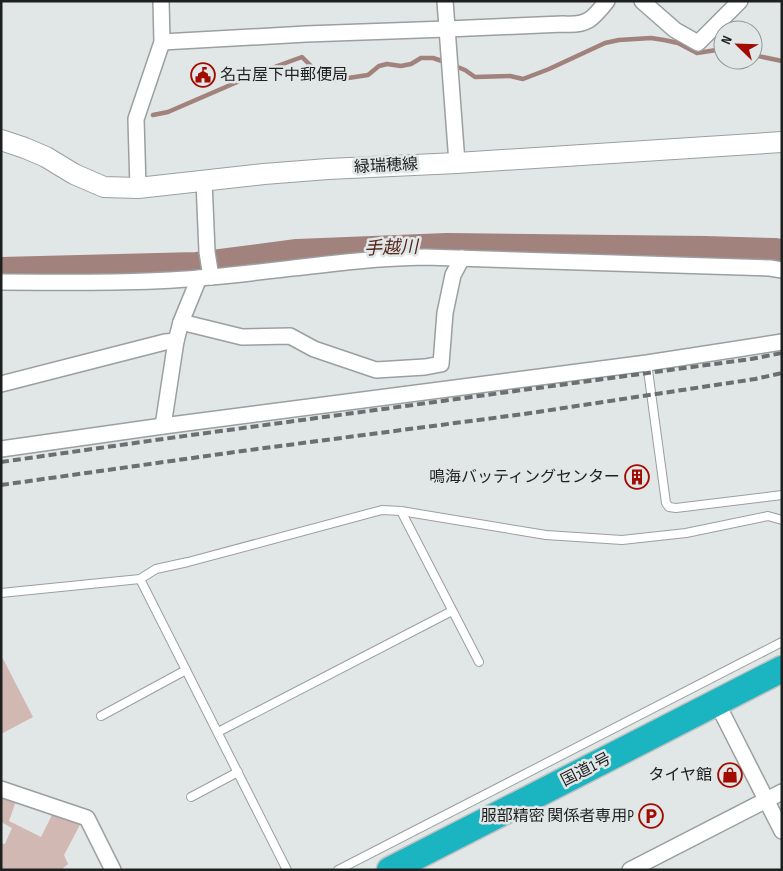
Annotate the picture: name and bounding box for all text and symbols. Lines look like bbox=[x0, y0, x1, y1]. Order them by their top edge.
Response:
north arrow bbox=[713, 20, 763, 70]
text: N bbox=[717, 33, 736, 47]
public building icon: 名古屋下中郵便局 bbox=[190, 62, 216, 88]
place label: 名古屋下中郵便局 bbox=[220, 66, 348, 85]
street label: 緑瑞穂線 bbox=[354, 155, 418, 177]
water label: 手越川 bbox=[364, 236, 420, 259]
building icon: 鳴海バッティングセンター bbox=[624, 464, 650, 490]
place label: 鳴海バッティングセンター bbox=[429, 468, 620, 487]
street label: 国道1号 bbox=[558, 749, 614, 791]
shop icon: タイヤ館 bbox=[717, 762, 743, 788]
place label: タイヤ館 bbox=[648, 766, 712, 785]
parking icon: 服部精密 関係者専用P bbox=[638, 803, 664, 829]
place label: 服部精密 関係者専用P bbox=[481, 807, 634, 826]

